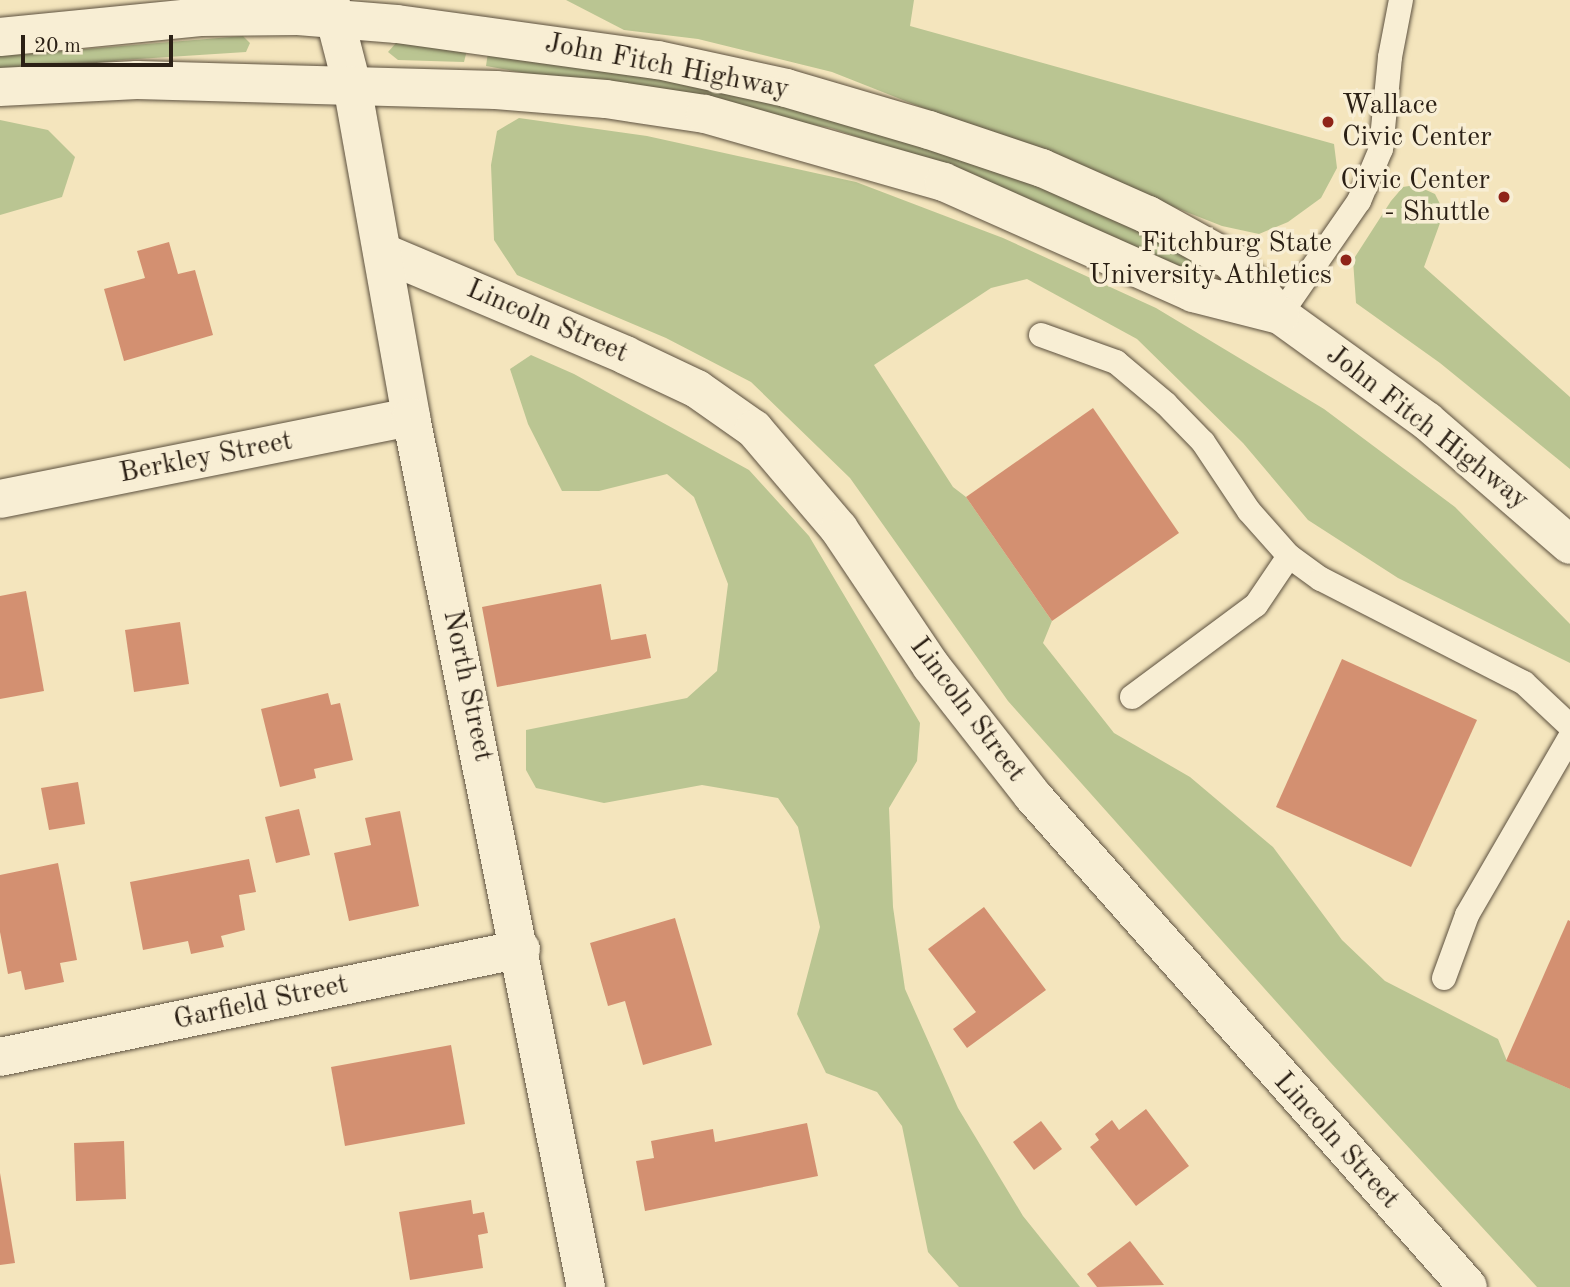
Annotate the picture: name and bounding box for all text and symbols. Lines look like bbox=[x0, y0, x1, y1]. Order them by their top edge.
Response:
scale bar bbox=[24, 21, 177, 65]
street label: John Fitch Highway bbox=[542, 27, 792, 107]
text: 20 m bbox=[34, 36, 81, 57]
place label: Wallace Civic Center bbox=[1342, 89, 1492, 155]
marker: Wallace Civic Center bbox=[1320, 114, 1336, 130]
place label: Civic Center - Shuttle bbox=[1340, 164, 1490, 230]
marker: Civic Center - Shuttle bbox=[1496, 189, 1512, 205]
place label: Fitchburg State University Athletics bbox=[1089, 227, 1332, 293]
marker: Fitchburg State University Athletics bbox=[1338, 252, 1354, 268]
street label: Lincoln Street bbox=[461, 273, 633, 371]
street label: John Fitch Highway bbox=[1319, 338, 1535, 518]
street label: Berkley Street bbox=[117, 425, 295, 491]
street label: North Street bbox=[435, 607, 499, 765]
street label: Lincoln Street bbox=[902, 631, 1032, 789]
street label: Garfield Street bbox=[171, 968, 351, 1038]
street label: Lincoln Street bbox=[1266, 1066, 1406, 1216]

